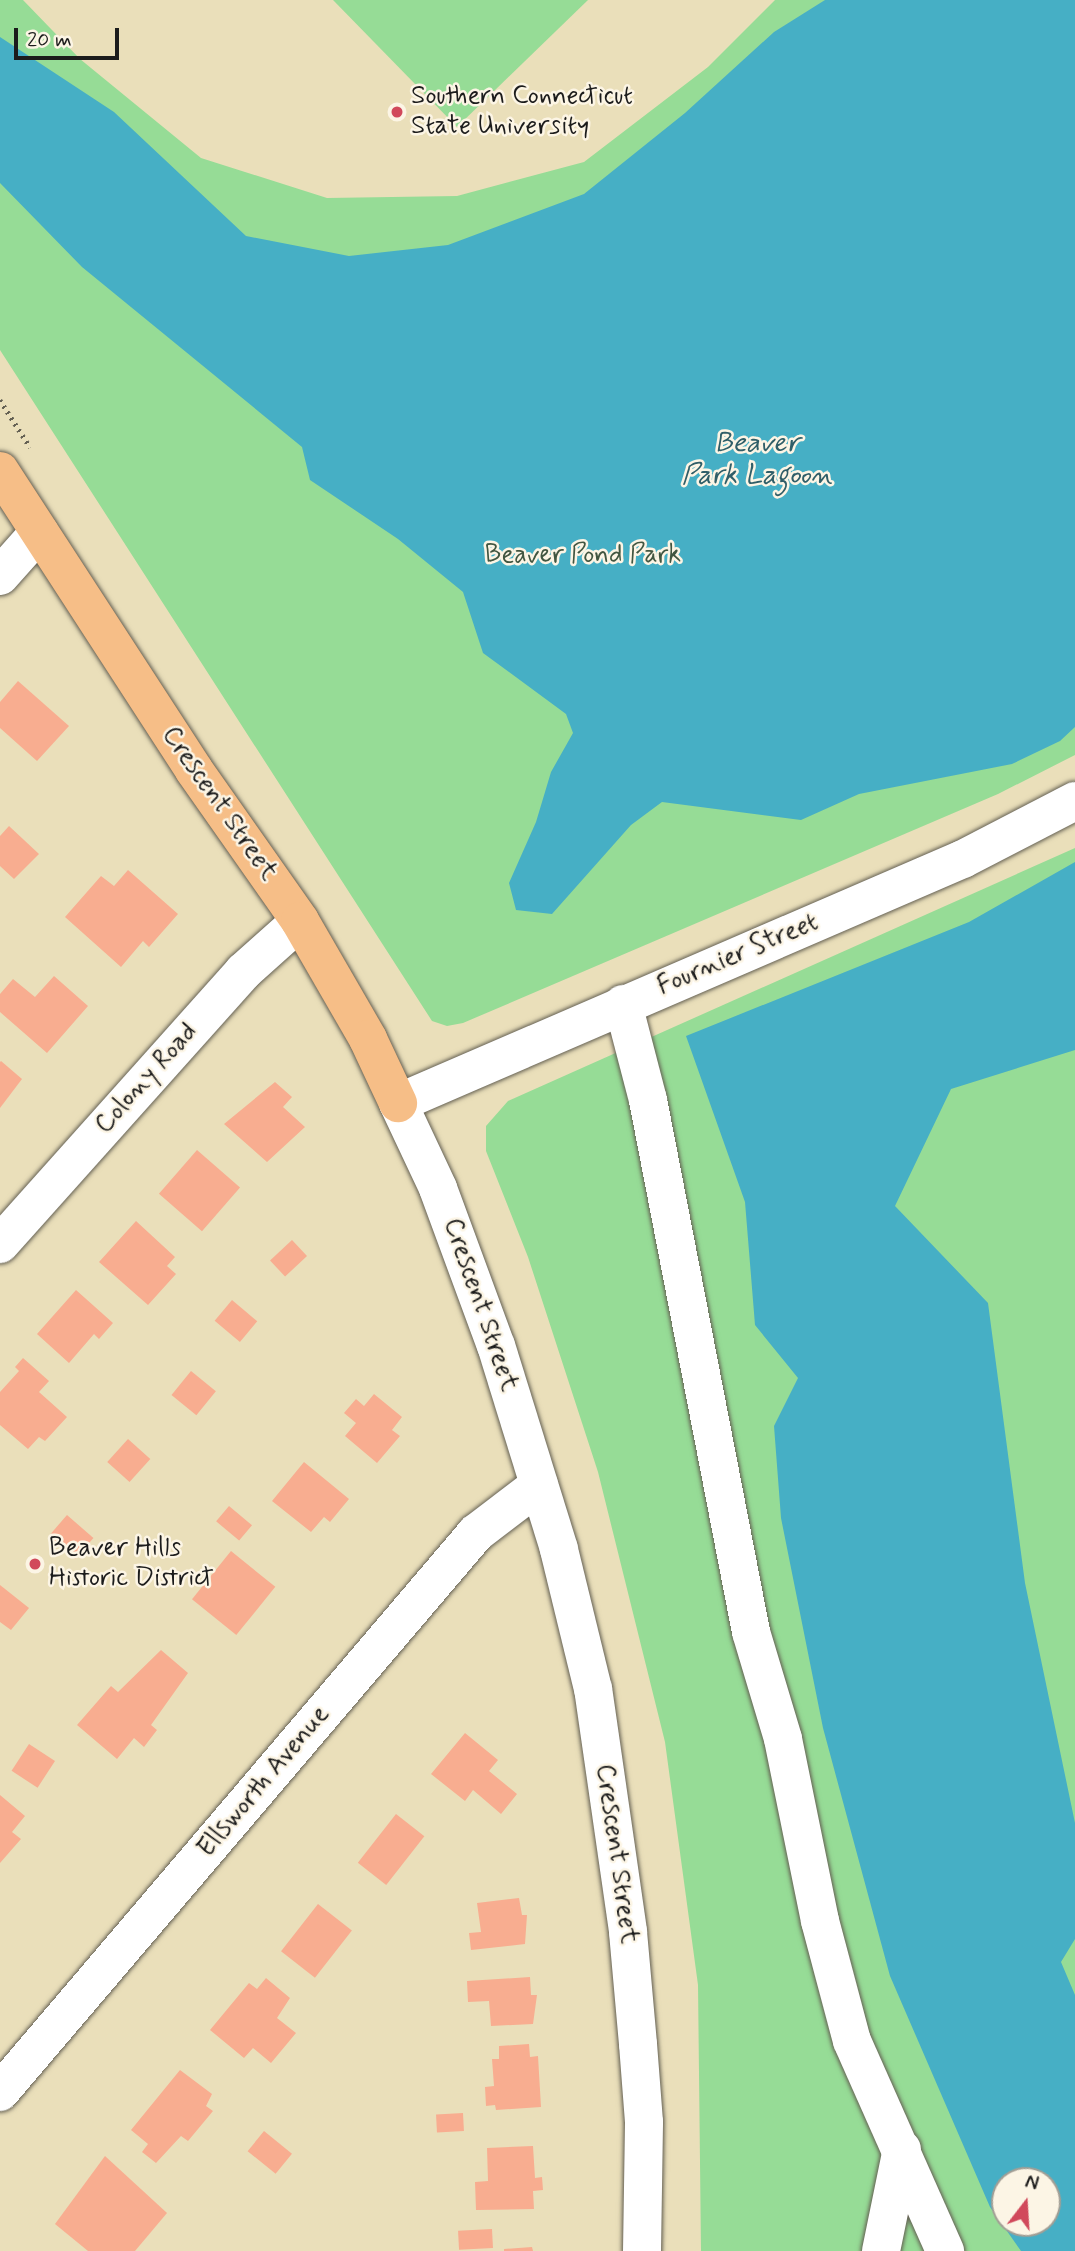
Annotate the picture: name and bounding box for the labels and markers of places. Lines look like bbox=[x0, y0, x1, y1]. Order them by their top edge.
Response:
place label: Southern Connecticut State University bbox=[411, 81, 642, 142]
marker: Southern Connecticut State University bbox=[389, 104, 405, 120]
place label: Beaver Hills Historic District bbox=[49, 1533, 213, 1594]
marker: Beaver Hills Historic District bbox=[27, 1556, 43, 1572]

